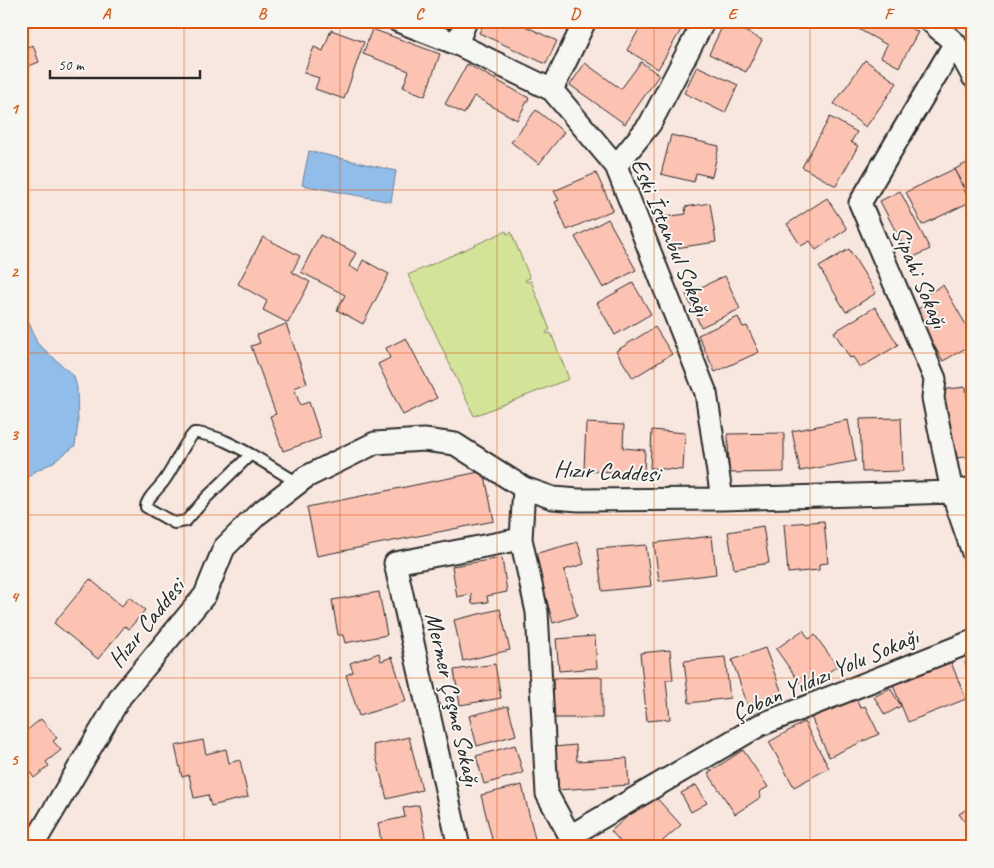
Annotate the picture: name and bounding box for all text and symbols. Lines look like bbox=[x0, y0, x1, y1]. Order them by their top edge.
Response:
text: A bbox=[102, 4, 112, 24]
text: B bbox=[258, 4, 268, 24]
text: C bbox=[415, 4, 425, 24]
text: D bbox=[570, 4, 581, 24]
text: E bbox=[728, 4, 739, 24]
text: F bbox=[884, 4, 895, 24]
scale bar bbox=[50, 48, 200, 80]
text: 50 m bbox=[58, 56, 85, 75]
text: 1 bbox=[10, 99, 19, 119]
street label: Eski İstanbul Sokağı bbox=[624, 154, 718, 322]
street label: Sipahi Sokağı bbox=[885, 222, 955, 334]
text: 2 bbox=[10, 262, 19, 282]
text: 3 bbox=[10, 425, 19, 445]
street label: Hızır Caddesi bbox=[553, 453, 664, 489]
street label: Hızır Caddesi bbox=[101, 570, 193, 673]
text: 4 bbox=[10, 587, 19, 607]
street label: Mermer Çeşme Sokağı bbox=[418, 609, 488, 790]
street label: Çoban Yıldızı Yolu Sokağı bbox=[727, 621, 924, 727]
text: 5 bbox=[11, 750, 20, 770]

